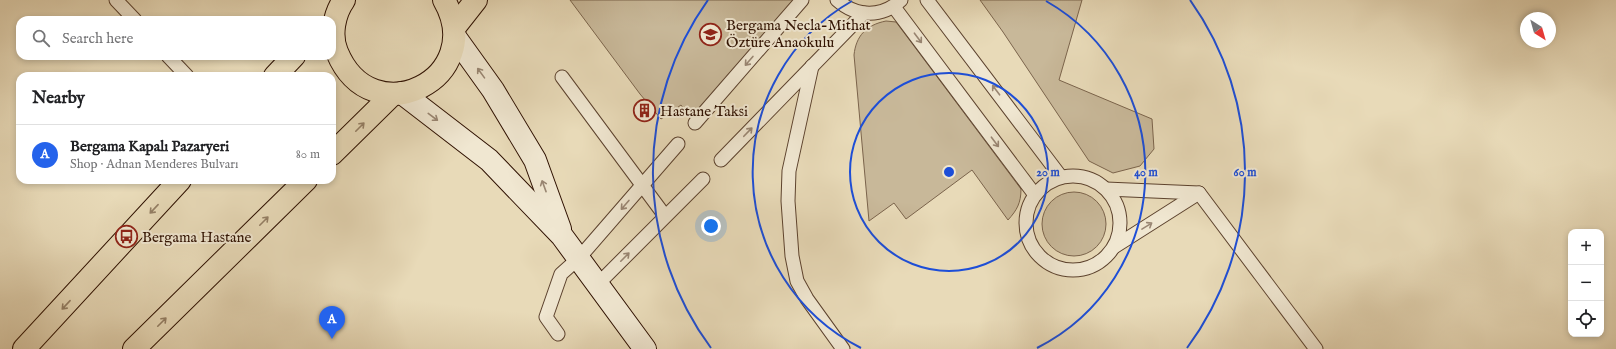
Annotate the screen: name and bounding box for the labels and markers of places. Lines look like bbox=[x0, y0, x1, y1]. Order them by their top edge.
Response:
place label: Bergama Necla-Mithat Öztüre Anaokulu bbox=[726, 16, 871, 52]
school or university icon: Bergama Necla-Mithat Öztüre Anaokulu bbox=[698, 21, 724, 47]
building icon: Hastane Taksi bbox=[632, 98, 658, 124]
place label: Hastane Taksi bbox=[660, 102, 748, 121]
centre of rings bbox=[942, 165, 956, 179]
bus stop icon: Bergama Hastane bbox=[114, 224, 140, 250]
place label: Bergama Hastane bbox=[142, 228, 252, 247]
pin: A bbox=[319, 306, 345, 339]

